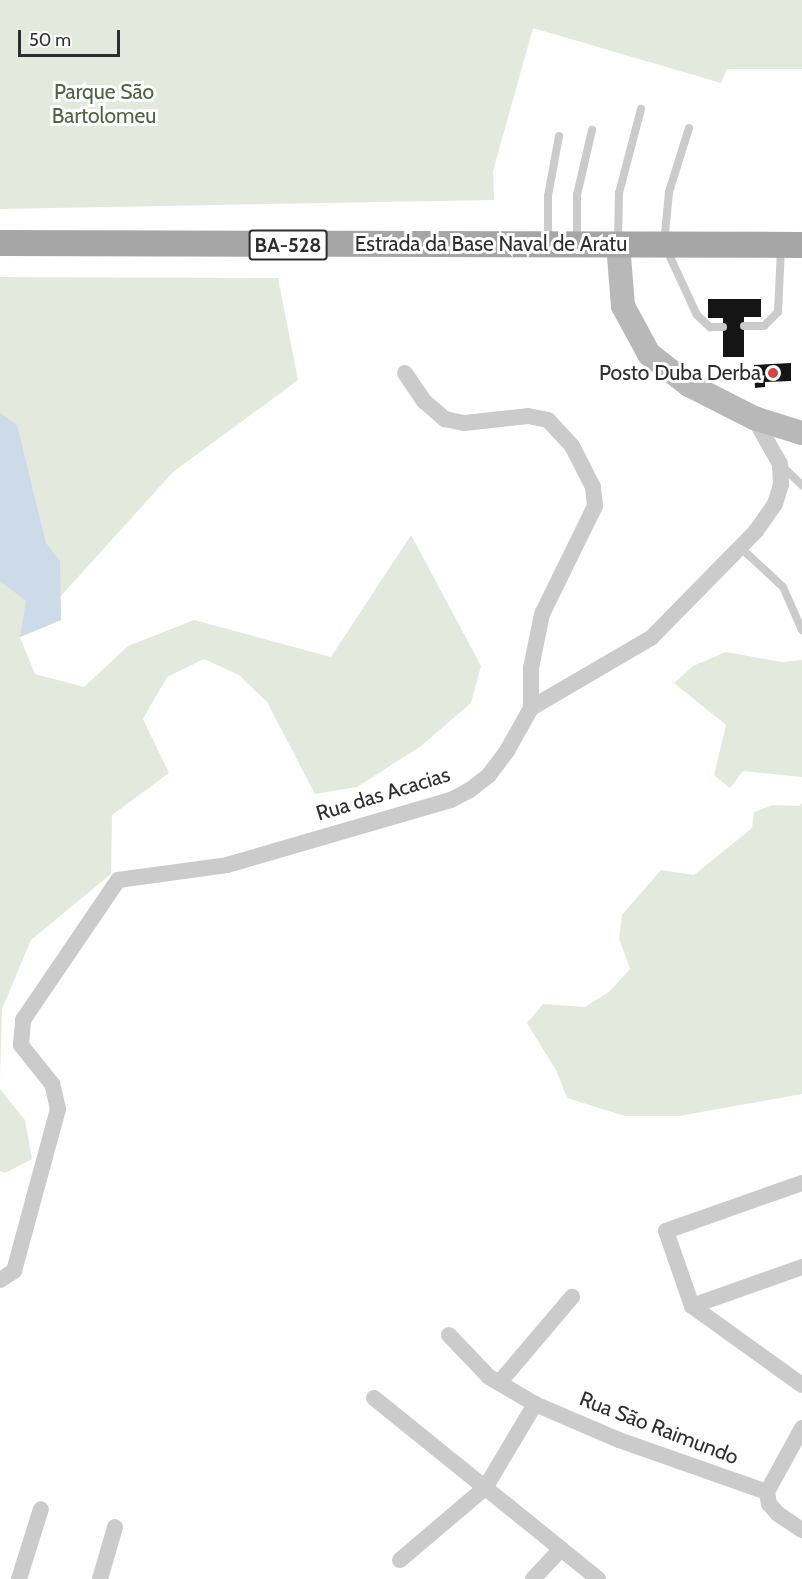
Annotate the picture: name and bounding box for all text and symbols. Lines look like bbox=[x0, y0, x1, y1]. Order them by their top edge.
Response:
scale bar bbox=[21, 18, 123, 56]
text: 50 m bbox=[29, 29, 71, 51]
park label: Parque São Bartolomeu bbox=[52, 79, 156, 129]
road number: BA-528 bbox=[248, 228, 328, 262]
street label: Estrada da Base Naval de Aratu bbox=[355, 231, 627, 257]
place label: Posto Duba Derba bbox=[599, 360, 761, 386]
marker: Posto Duba Derba bbox=[766, 366, 780, 380]
street label: Rua das Acacias bbox=[313, 762, 453, 826]
street label: Rua São Raimundo bbox=[576, 1386, 742, 1470]

